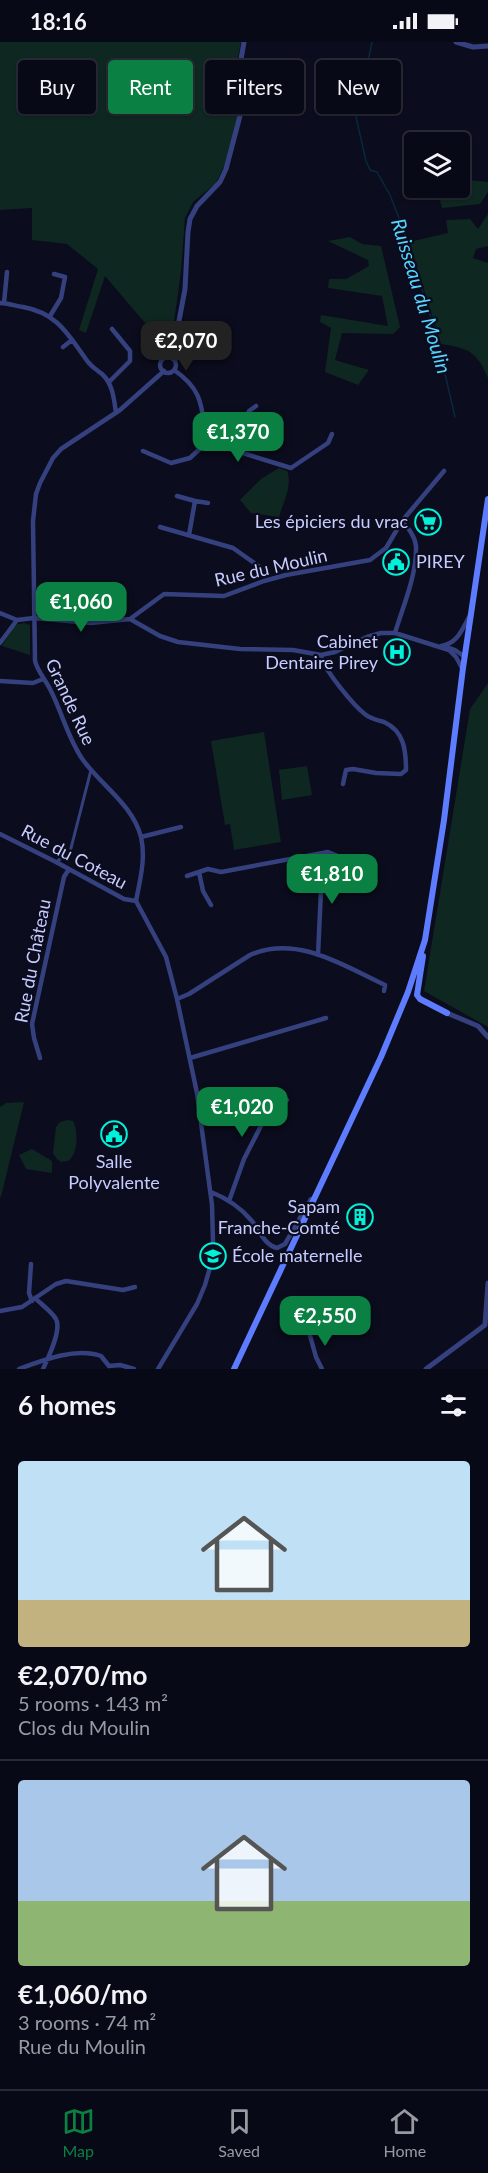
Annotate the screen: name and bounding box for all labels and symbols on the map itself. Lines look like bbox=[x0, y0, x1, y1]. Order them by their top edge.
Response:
water label: Ruisseau du Moulin bbox=[387, 215, 457, 376]
pin: €2,070 bbox=[137, 321, 235, 372]
pin: €1,370 bbox=[189, 412, 287, 463]
supermarket icon: Les épiciers du vrac bbox=[413, 507, 443, 537]
place label: Les épiciers du vrac bbox=[255, 510, 408, 532]
street label: Rue du Moulin bbox=[212, 543, 329, 591]
public building icon: PIREY bbox=[381, 547, 411, 577]
place label: PIREY bbox=[416, 550, 466, 572]
pin: €1,060 bbox=[32, 582, 130, 633]
place label: Cabinet Dentaire Pirey bbox=[265, 630, 379, 673]
hospital icon: Cabinet Dentaire Pirey bbox=[382, 637, 412, 667]
street label: Grande Rue bbox=[41, 655, 101, 748]
street label: Rue du Coteau bbox=[18, 819, 131, 893]
pin: €1,810 bbox=[283, 854, 381, 905]
street label: Rue du Château bbox=[9, 897, 55, 1025]
pin: €1,020 bbox=[193, 1087, 291, 1138]
public building icon: Salle Polyvalente bbox=[99, 1119, 129, 1149]
place label: Salle Polyvalente bbox=[68, 1150, 160, 1193]
place label: Sapam Franche-Comté bbox=[218, 1195, 340, 1238]
building icon: Sapam Franche-Comté bbox=[345, 1202, 375, 1232]
school or university icon: École maternelle bbox=[198, 1241, 228, 1271]
place label: École maternelle bbox=[232, 1244, 363, 1266]
pin: €2,550 bbox=[276, 1296, 374, 1347]

